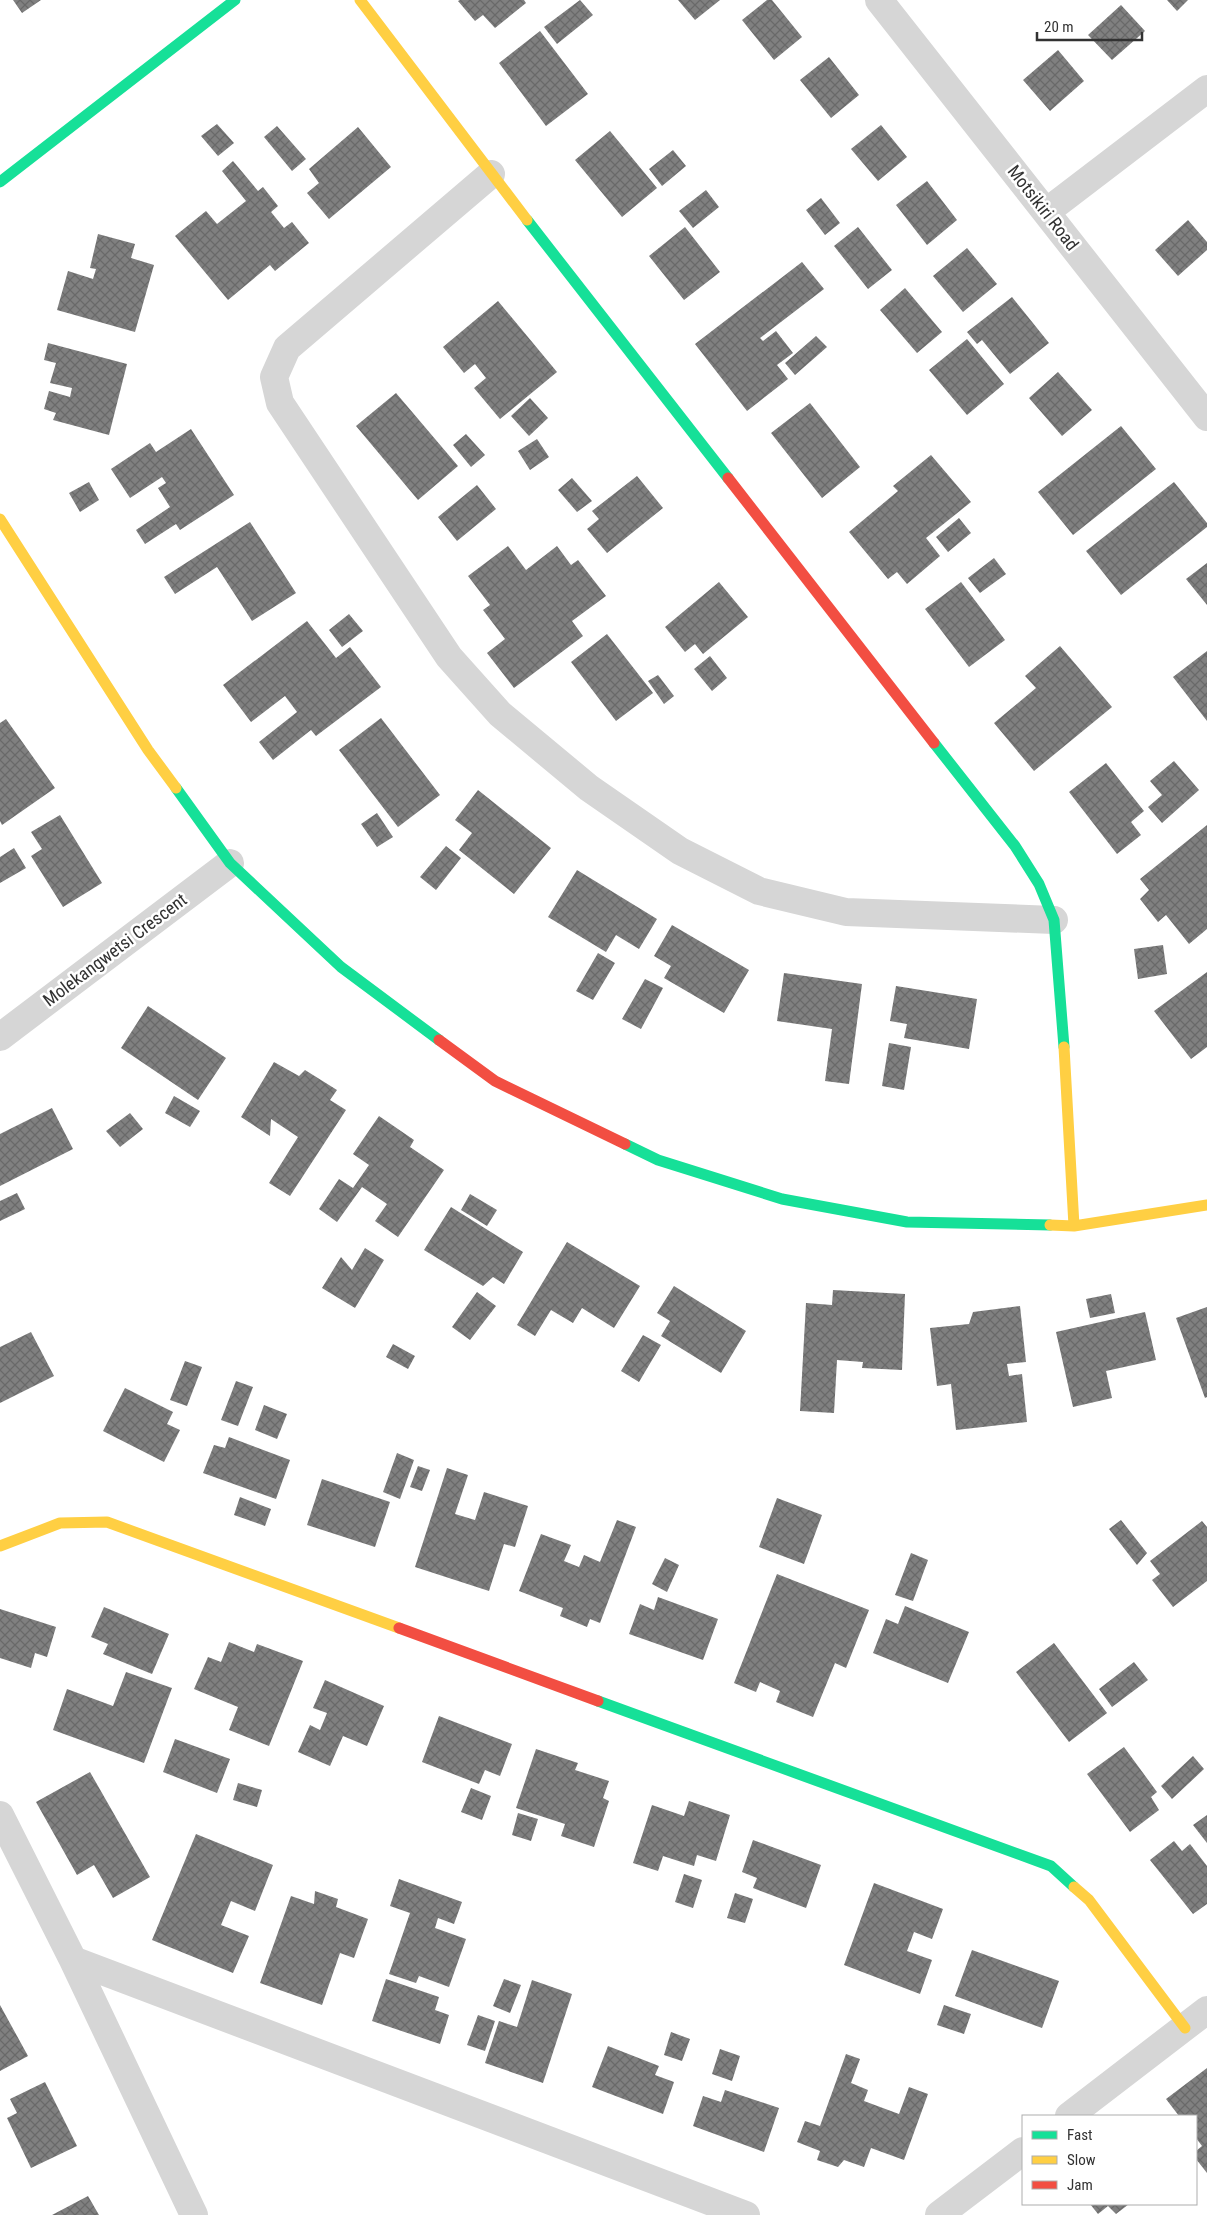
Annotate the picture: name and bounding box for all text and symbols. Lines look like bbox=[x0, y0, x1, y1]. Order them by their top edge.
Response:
scale bar bbox=[1037, 10, 1142, 42]
text: 20 m bbox=[1044, 18, 1074, 36]
street label: Motsikiri Road bbox=[1004, 161, 1083, 255]
street label: Molekangwetsi Crescent bbox=[39, 889, 191, 1010]
legend bbox=[1022, 2115, 1197, 2205]
text: Fast bbox=[1067, 2126, 1092, 2144]
text: Slow bbox=[1067, 2151, 1096, 2169]
text: Jam bbox=[1067, 2176, 1093, 2194]

